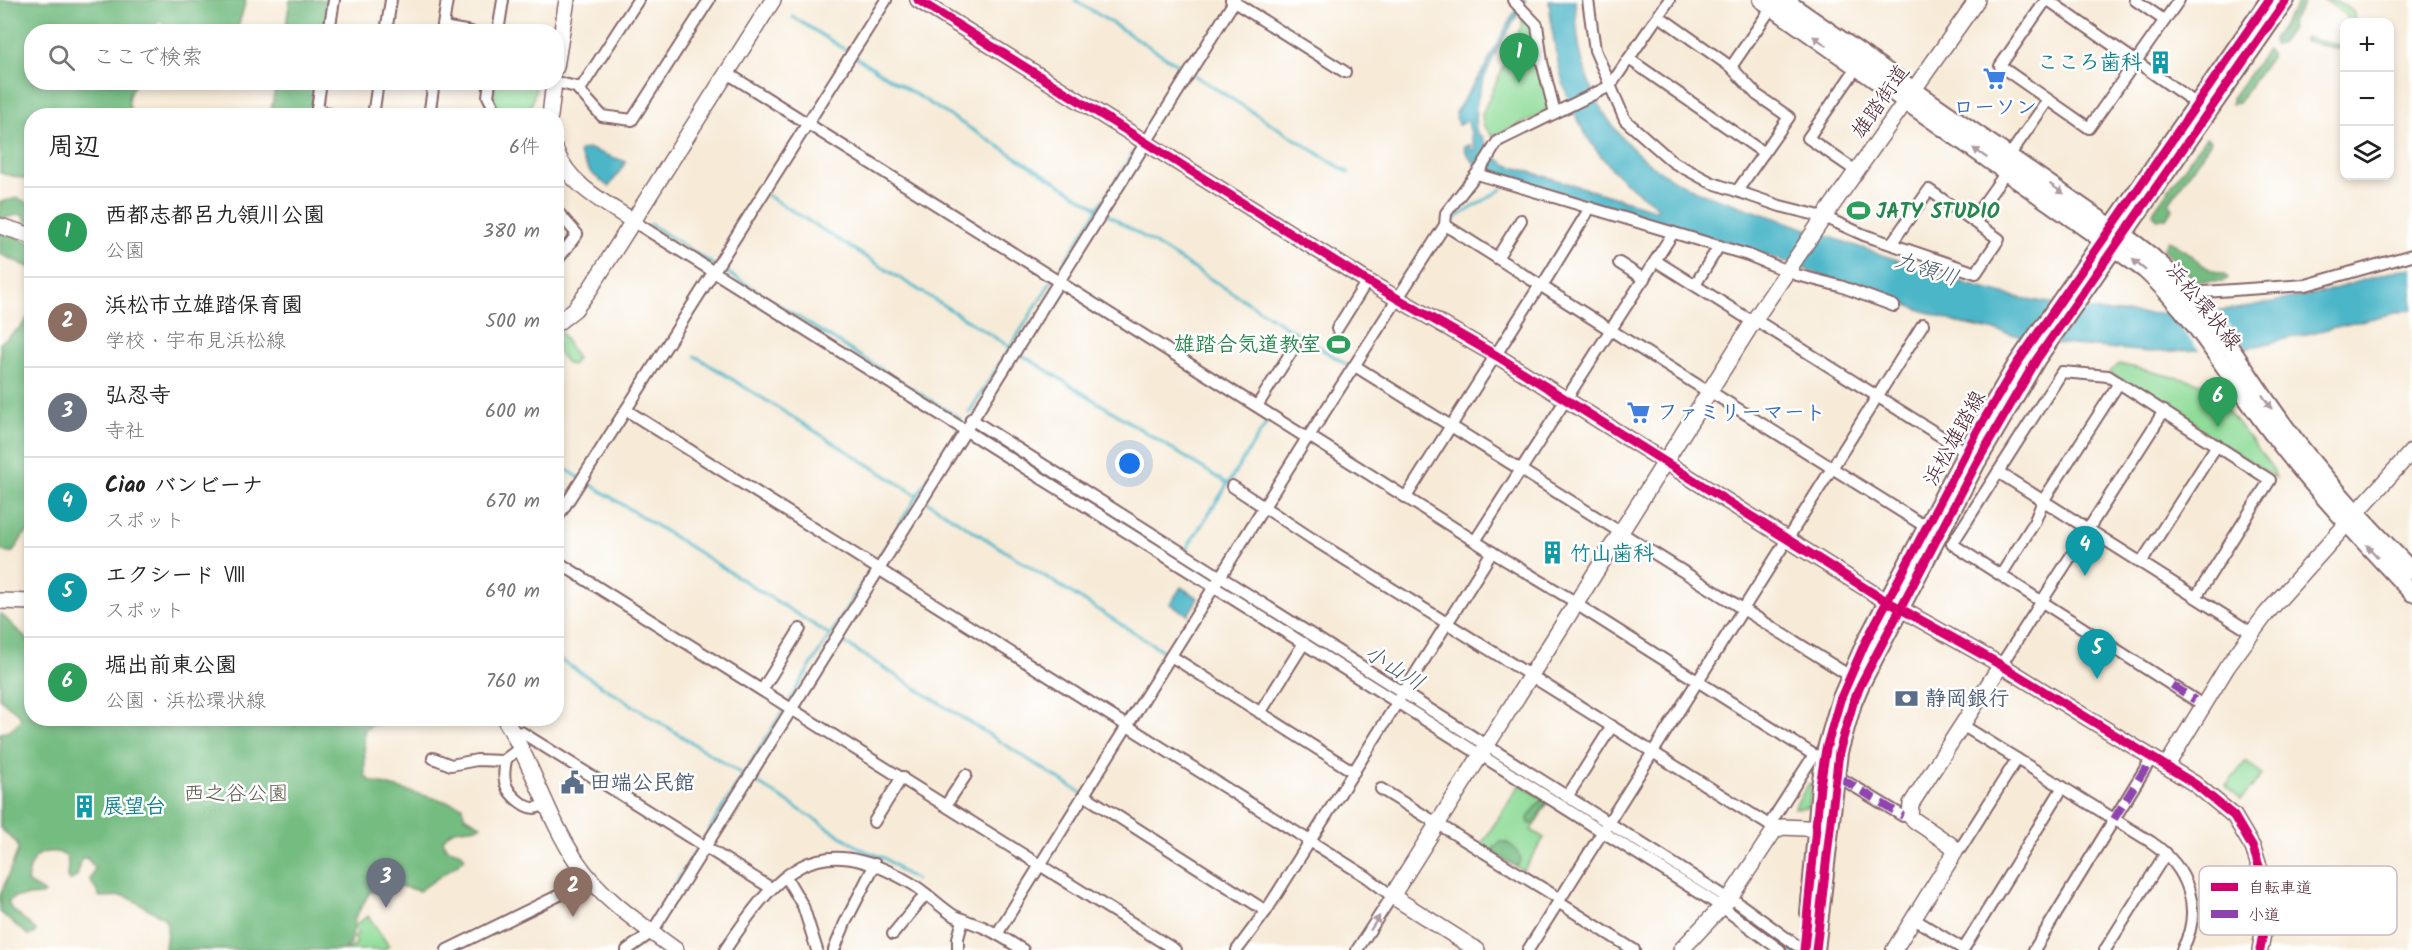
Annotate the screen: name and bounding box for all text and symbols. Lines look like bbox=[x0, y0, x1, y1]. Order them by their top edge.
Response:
map controls bbox=[2340, 18, 2394, 180]
button: + bbox=[2340, 18, 2394, 72]
search box bbox=[24, 24, 564, 90]
pin: 1 bbox=[1500, 34, 1538, 83]
one-way arrow bbox=[1813, 35, 1829, 47]
icon: search bbox=[45, 41, 78, 74]
text: ここで検索 bbox=[93, 41, 203, 76]
place label: こころ歯科 bbox=[2037, 47, 2142, 80]
building icon: こころ歯科 bbox=[2147, 49, 2173, 75]
street label: 雄踏街道 bbox=[1844, 58, 1919, 146]
supermarket icon: ローソン bbox=[1982, 66, 2008, 92]
button: − bbox=[2340, 72, 2394, 126]
place label: ローソン bbox=[1953, 92, 2037, 125]
button: layers bbox=[2340, 126, 2394, 180]
text: 周辺 bbox=[48, 127, 100, 169]
text: 6件 bbox=[509, 132, 540, 164]
one-way arrow bbox=[1973, 147, 1989, 159]
one-way arrow bbox=[2048, 183, 2064, 195]
place label: JATY STUDIO bbox=[1876, 196, 2000, 229]
sports icon: JATY STUDIO bbox=[1845, 198, 1871, 224]
text: 西都志都呂九領川公園 bbox=[105, 199, 325, 234]
text: 1 bbox=[64, 216, 71, 248]
text: 380 m bbox=[483, 216, 540, 248]
text: 公園 bbox=[105, 236, 145, 268]
water label: 九領川 bbox=[1889, 244, 1963, 297]
street label: 浜松環状線 bbox=[2157, 256, 2249, 358]
one-way arrow bbox=[2132, 260, 2147, 272]
text: 浜松市立雄踏保育園 bbox=[105, 289, 303, 324]
text: 2 bbox=[62, 306, 73, 338]
text: 500 m bbox=[485, 306, 540, 338]
text: 学校 · 宇布見浜松線 bbox=[105, 326, 286, 358]
place label: 雄踏合気道教室 bbox=[1174, 329, 1321, 362]
sports icon: 雄踏合気道教室 bbox=[1326, 331, 1352, 357]
pin: 6 bbox=[2198, 378, 2238, 427]
text: 弘忍寺 bbox=[105, 379, 171, 414]
street label: 浜松雄踏線 bbox=[1915, 385, 1995, 493]
one-way arrow bbox=[2261, 394, 2272, 410]
text: 3 bbox=[62, 396, 73, 428]
text: 600 m bbox=[485, 396, 540, 428]
place label: ファミリーマート bbox=[1657, 397, 1826, 430]
supermarket icon: ファミリーマート bbox=[1626, 399, 1652, 425]
text: 寺社 bbox=[105, 416, 145, 448]
your location bbox=[1115, 449, 1144, 478]
text: Ciao バンビーナ bbox=[105, 469, 263, 504]
text: 4 bbox=[62, 486, 73, 518]
text: 670 m bbox=[486, 486, 540, 518]
text: スポット bbox=[105, 506, 185, 538]
pin: 4 bbox=[2066, 526, 2104, 576]
place label: 竹山歯科 bbox=[1570, 538, 1654, 571]
building icon: 竹山歯科 bbox=[1539, 540, 1565, 566]
one-way arrow bbox=[2365, 543, 2379, 558]
text: エクシード Ⅷ bbox=[105, 559, 245, 594]
text: 5 bbox=[62, 576, 73, 608]
text: 690 m bbox=[485, 576, 540, 608]
text: スポット bbox=[105, 596, 185, 628]
pin: 5 bbox=[2078, 630, 2116, 679]
water label: 小山川 bbox=[1356, 637, 1431, 701]
text: 堀出前東公園 bbox=[105, 649, 237, 684]
text: 6 bbox=[62, 666, 73, 698]
text: 760 m bbox=[486, 666, 540, 698]
place label: 静岡銀行 bbox=[1925, 683, 2009, 716]
bank icon: 静岡銀行 bbox=[1894, 685, 1920, 711]
text: 公園 · 浜松環状線 bbox=[105, 686, 266, 718]
place label: 田端公民館 bbox=[590, 767, 695, 800]
public building icon: 田端公民館 bbox=[559, 769, 585, 795]
park label: 西之谷公園 bbox=[184, 778, 289, 811]
place label: 展望台 bbox=[103, 791, 166, 824]
building icon: 展望台 bbox=[72, 793, 98, 819]
pin: 3 bbox=[366, 858, 406, 908]
legend bbox=[2199, 866, 2397, 935]
pin: 2 bbox=[554, 868, 592, 917]
text: 自転車道 bbox=[2248, 876, 2312, 901]
text: 小道 bbox=[2248, 903, 2280, 928]
one-way arrow bbox=[1369, 915, 1380, 931]

